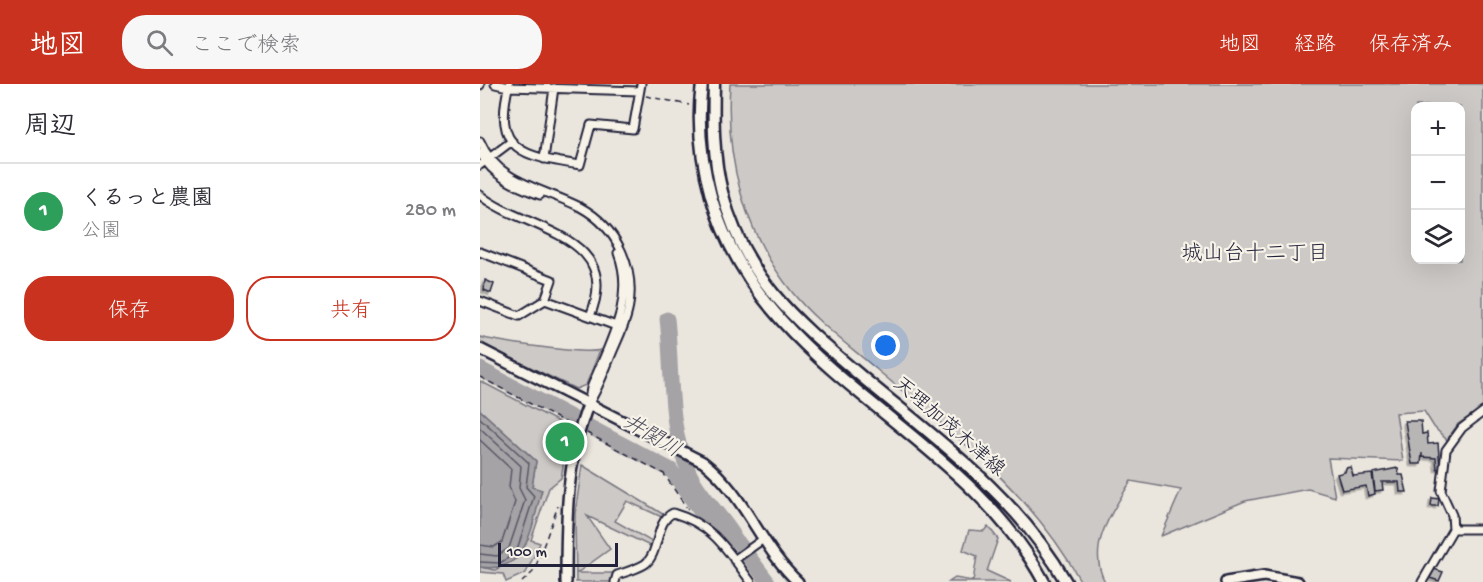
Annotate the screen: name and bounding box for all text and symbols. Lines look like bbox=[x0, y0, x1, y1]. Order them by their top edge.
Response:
search box bbox=[122, 15, 542, 69]
icon: search bbox=[143, 26, 176, 59]
text: 地図 bbox=[30, 31, 86, 64]
text: ここで検索 bbox=[191, 34, 301, 60]
text: 地図 bbox=[1219, 34, 1261, 59]
text: 経路 bbox=[1294, 34, 1336, 59]
text: 保存済み bbox=[1369, 34, 1453, 59]
map controls bbox=[1411, 102, 1465, 264]
button: + bbox=[1411, 102, 1465, 156]
text: 周辺 bbox=[24, 113, 76, 144]
button: − bbox=[1411, 156, 1465, 210]
text: くるっと農園 bbox=[81, 187, 213, 213]
text: 1 bbox=[39, 200, 48, 223]
text: 280 m bbox=[405, 200, 456, 223]
button: layers bbox=[1411, 210, 1465, 264]
text: 公園 bbox=[81, 221, 121, 244]
district label: 城山台十二丁目 bbox=[1182, 242, 1329, 268]
button: 保存 bbox=[24, 276, 234, 341]
button: 共有 bbox=[246, 276, 456, 341]
your location bbox=[871, 331, 900, 360]
street label: 天理加茂木津線 bbox=[888, 372, 1010, 483]
water label: 井関川 bbox=[618, 409, 685, 465]
pin: 1 bbox=[546, 420, 584, 464]
scale bar bbox=[498, 540, 618, 568]
text: 100 m bbox=[507, 544, 547, 563]

